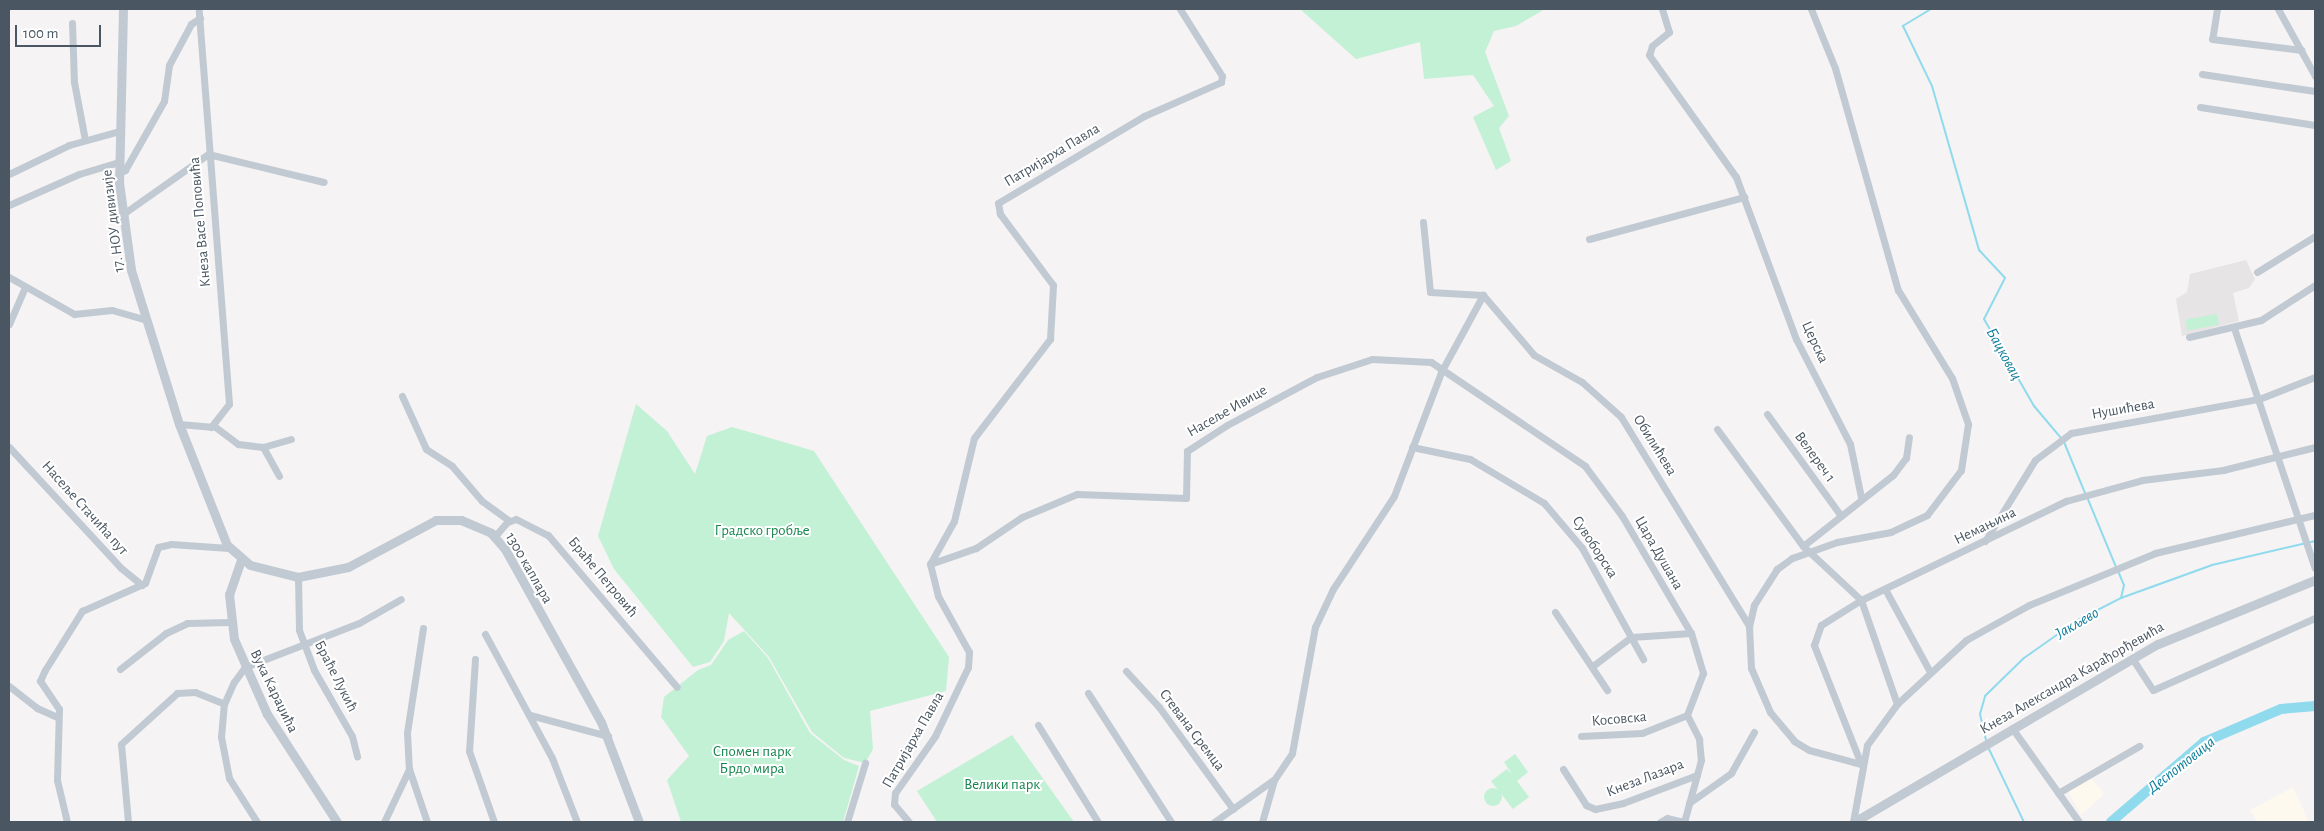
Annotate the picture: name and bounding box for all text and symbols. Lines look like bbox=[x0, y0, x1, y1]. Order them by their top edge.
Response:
scale bar bbox=[18, 15, 104, 47]
text: 100 m bbox=[23, 26, 58, 41]
street label: Патријарха Павла bbox=[1001, 119, 1103, 191]
street label: Кнеза Васе Поповића bbox=[185, 156, 215, 288]
street label: 17. НОУ дивизије bbox=[98, 169, 128, 273]
street label: Церска bbox=[1797, 318, 1833, 366]
water label: Бацковац bbox=[1982, 324, 2026, 384]
street label: Насеље Ивице bbox=[1184, 381, 1270, 441]
street label: Нушићева bbox=[2090, 395, 2156, 423]
street label: Обилићева bbox=[1629, 411, 1681, 479]
street label: Велереч 1 bbox=[1791, 428, 1839, 486]
street label: Насеље Стачића пут bbox=[38, 457, 132, 559]
street label: Немањина bbox=[1951, 503, 2019, 549]
street label: Сувоборска bbox=[1568, 512, 1622, 582]
street label: Цара Душана bbox=[1631, 513, 1687, 593]
park label: Градско гробље bbox=[714, 522, 810, 540]
street label: 1300 каплара bbox=[501, 529, 557, 607]
street label: Браће Петровић bbox=[564, 533, 642, 621]
water label: Јакљево bbox=[2052, 603, 2102, 643]
street label: Кнеза Александра Карађорђевића bbox=[1977, 618, 2167, 738]
street label: Браће Лукић bbox=[310, 637, 362, 715]
street label: Вука Караџића bbox=[246, 646, 302, 736]
street label: Стевана Сремца bbox=[1155, 685, 1229, 775]
street label: Патријарха Павла bbox=[878, 689, 948, 791]
street label: Косовска bbox=[1591, 708, 1647, 730]
water label: Деспотовица bbox=[2143, 732, 2219, 798]
park label: Спомен парк Брдо мира bbox=[713, 742, 791, 777]
street label: Кнеза Лазара bbox=[1604, 755, 1686, 801]
park label: Велики парк bbox=[964, 776, 1040, 794]

